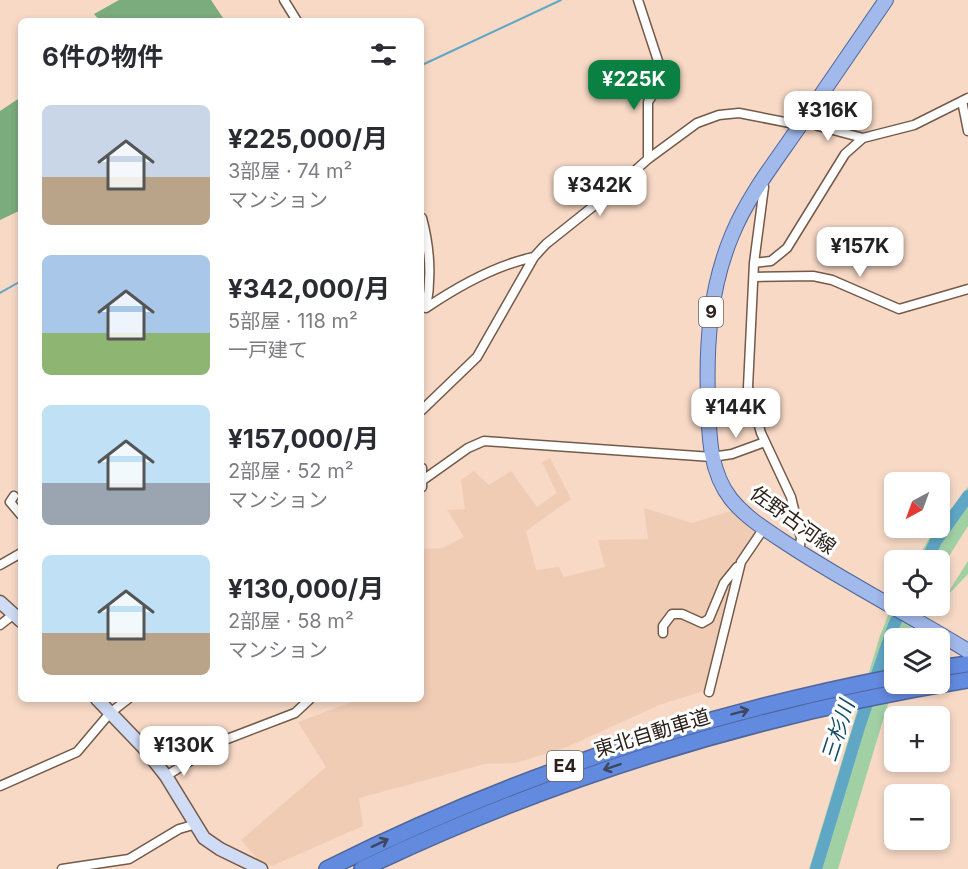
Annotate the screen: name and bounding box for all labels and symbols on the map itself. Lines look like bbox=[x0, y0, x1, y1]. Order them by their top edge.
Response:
pin: ¥225K bbox=[592, 60, 676, 111]
pin: ¥316K bbox=[786, 91, 870, 142]
pin: ¥342K bbox=[558, 166, 642, 217]
pin: ¥157K bbox=[818, 227, 902, 278]
road number: 9 bbox=[699, 297, 723, 327]
pin: ¥144K bbox=[694, 388, 778, 439]
north arrow bbox=[884, 472, 950, 538]
street label: 佐野古河線 bbox=[745, 481, 841, 559]
water label: 三杉川 bbox=[816, 695, 860, 765]
street label: 東北自動車道 bbox=[591, 704, 713, 762]
one-way arrow bbox=[730, 706, 749, 717]
pin: ¥130K bbox=[142, 726, 226, 777]
road number: E4 bbox=[547, 751, 583, 781]
one-way arrow bbox=[604, 762, 622, 773]
one-way arrow bbox=[370, 837, 388, 849]

